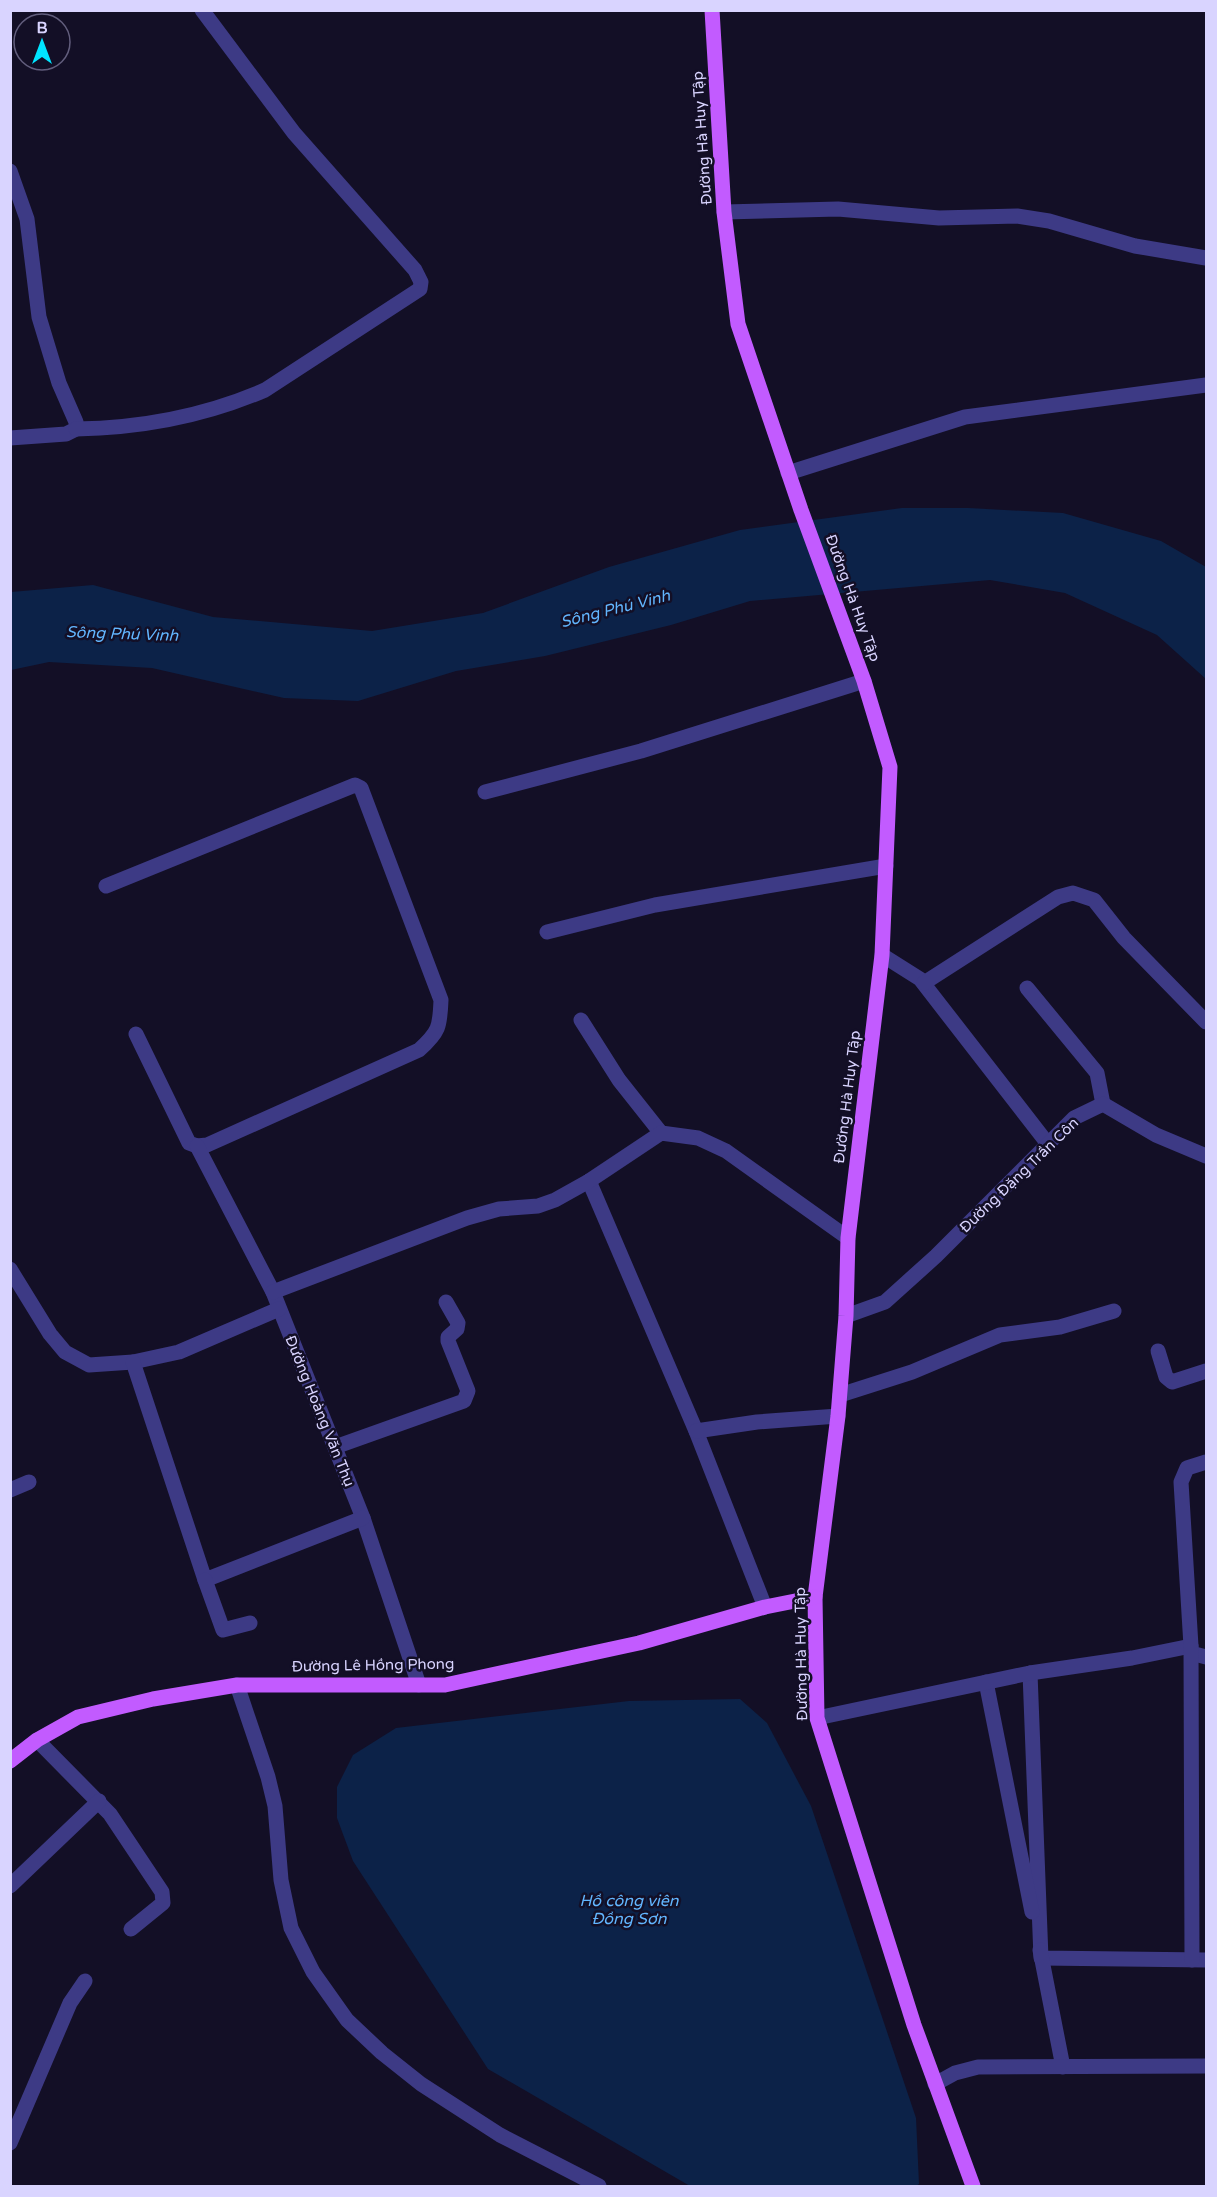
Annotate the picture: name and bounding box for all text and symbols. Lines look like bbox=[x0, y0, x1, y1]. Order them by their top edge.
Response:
north arrow bbox=[12, 12, 72, 72]
text: B bbox=[36, 18, 48, 38]
street label: Đường Hà Huy Tập bbox=[688, 71, 716, 205]
street label: Đường Hà Huy Tập bbox=[822, 532, 884, 664]
water label: Sông Phú Vinh bbox=[558, 585, 673, 632]
water label: Sông Phú Vinh bbox=[66, 622, 180, 646]
street label: Đường Hà Huy Tập bbox=[830, 1029, 864, 1165]
street label: Đường Đặng Trần Côn bbox=[956, 1114, 1082, 1236]
street label: Đường Hoàng Văn Thụ bbox=[281, 1333, 359, 1489]
street label: Đường Hà Huy Tập bbox=[791, 1587, 811, 1721]
street label: Đường Lê Hồng Phong bbox=[291, 1655, 455, 1675]
water label: Hồ công viên Đồng Sơn bbox=[579, 1891, 680, 1929]

